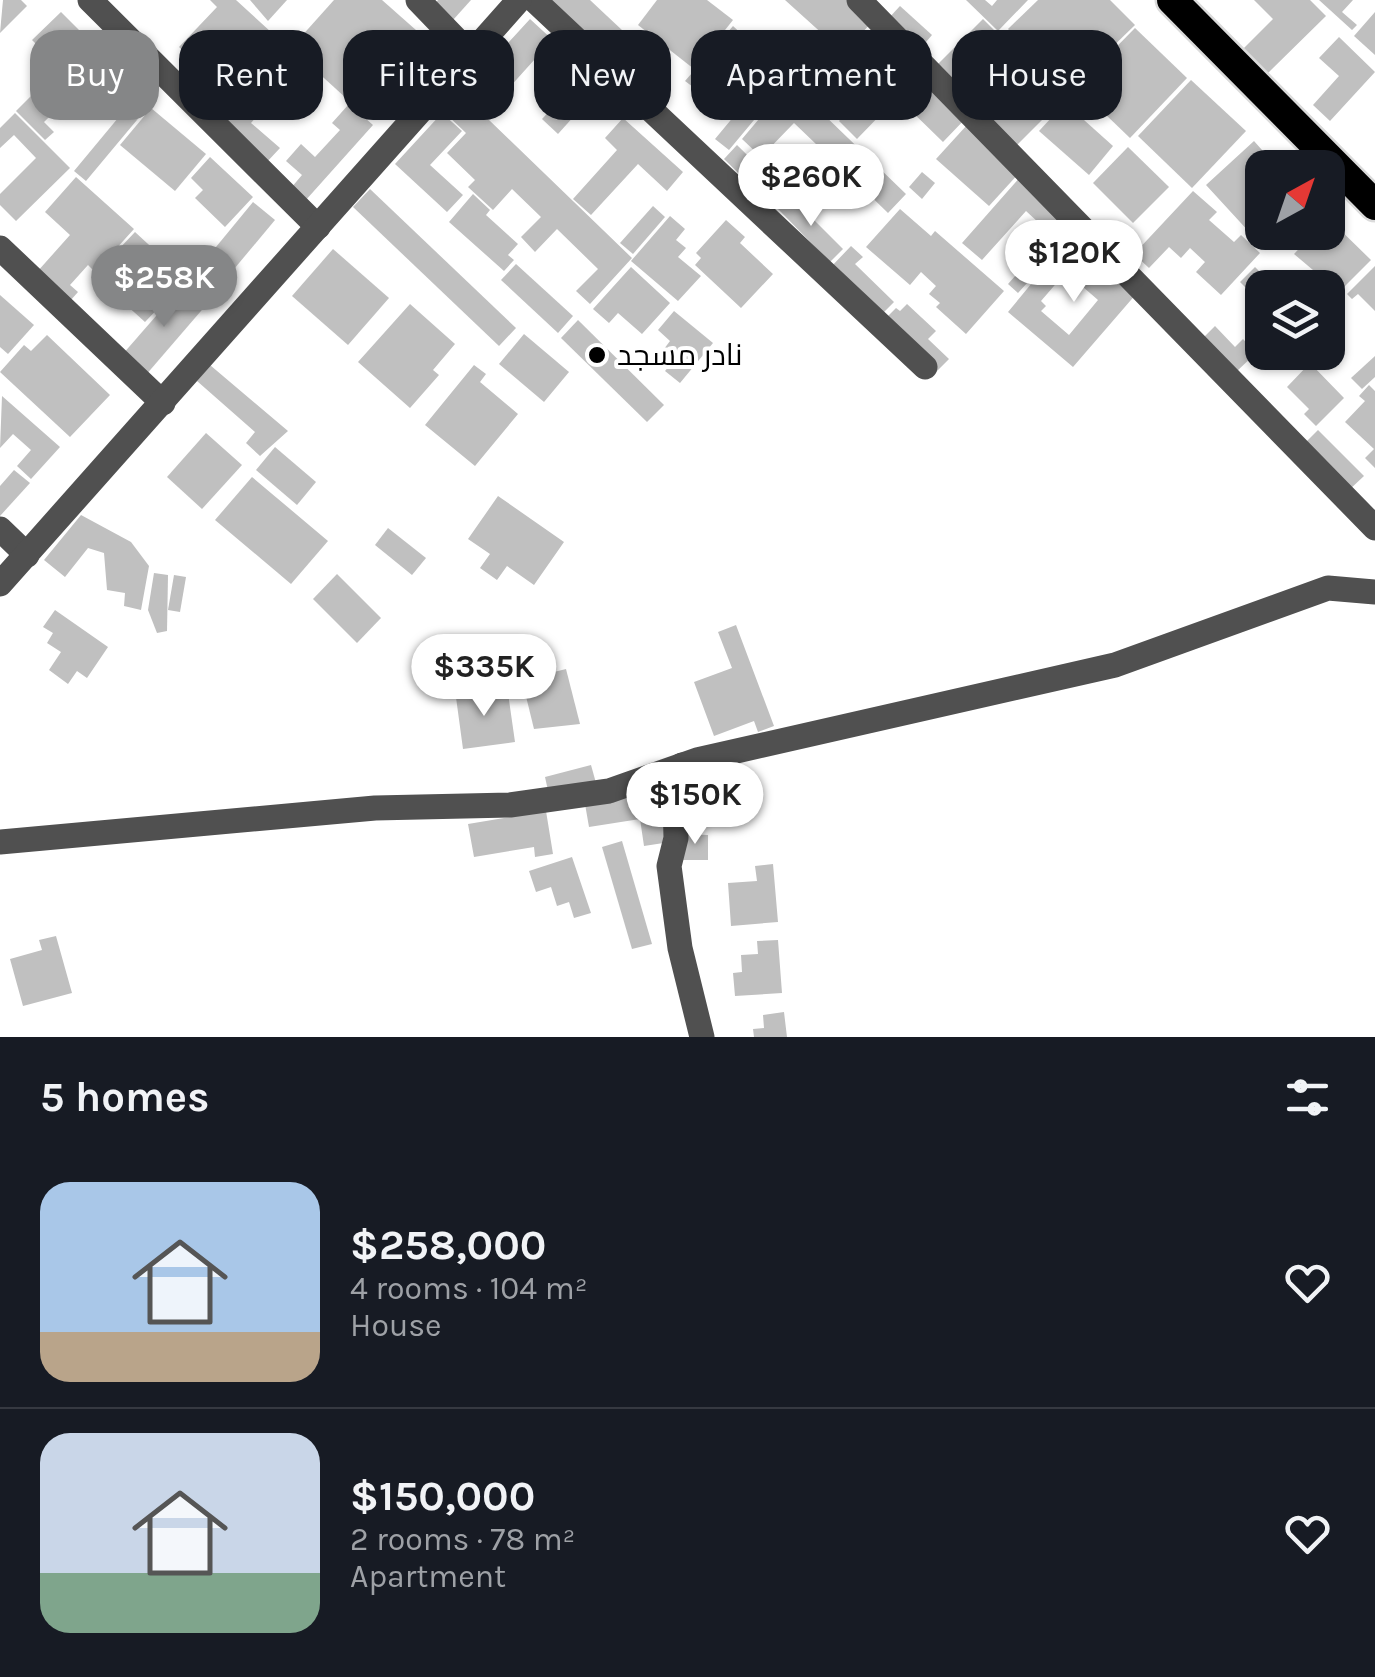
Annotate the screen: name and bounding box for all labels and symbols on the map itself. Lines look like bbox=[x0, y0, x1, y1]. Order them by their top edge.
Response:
pin: $260K bbox=[741, 144, 881, 229]
north arrow bbox=[1245, 150, 1345, 250]
pin: $120K bbox=[1004, 220, 1144, 305]
pin: $258K bbox=[94, 245, 234, 330]
place label: نادر مسجد bbox=[617, 337, 743, 373]
marker: نادر مسجد bbox=[586, 344, 608, 366]
pin: $335K bbox=[414, 634, 554, 719]
pin: $150K bbox=[625, 762, 765, 847]

